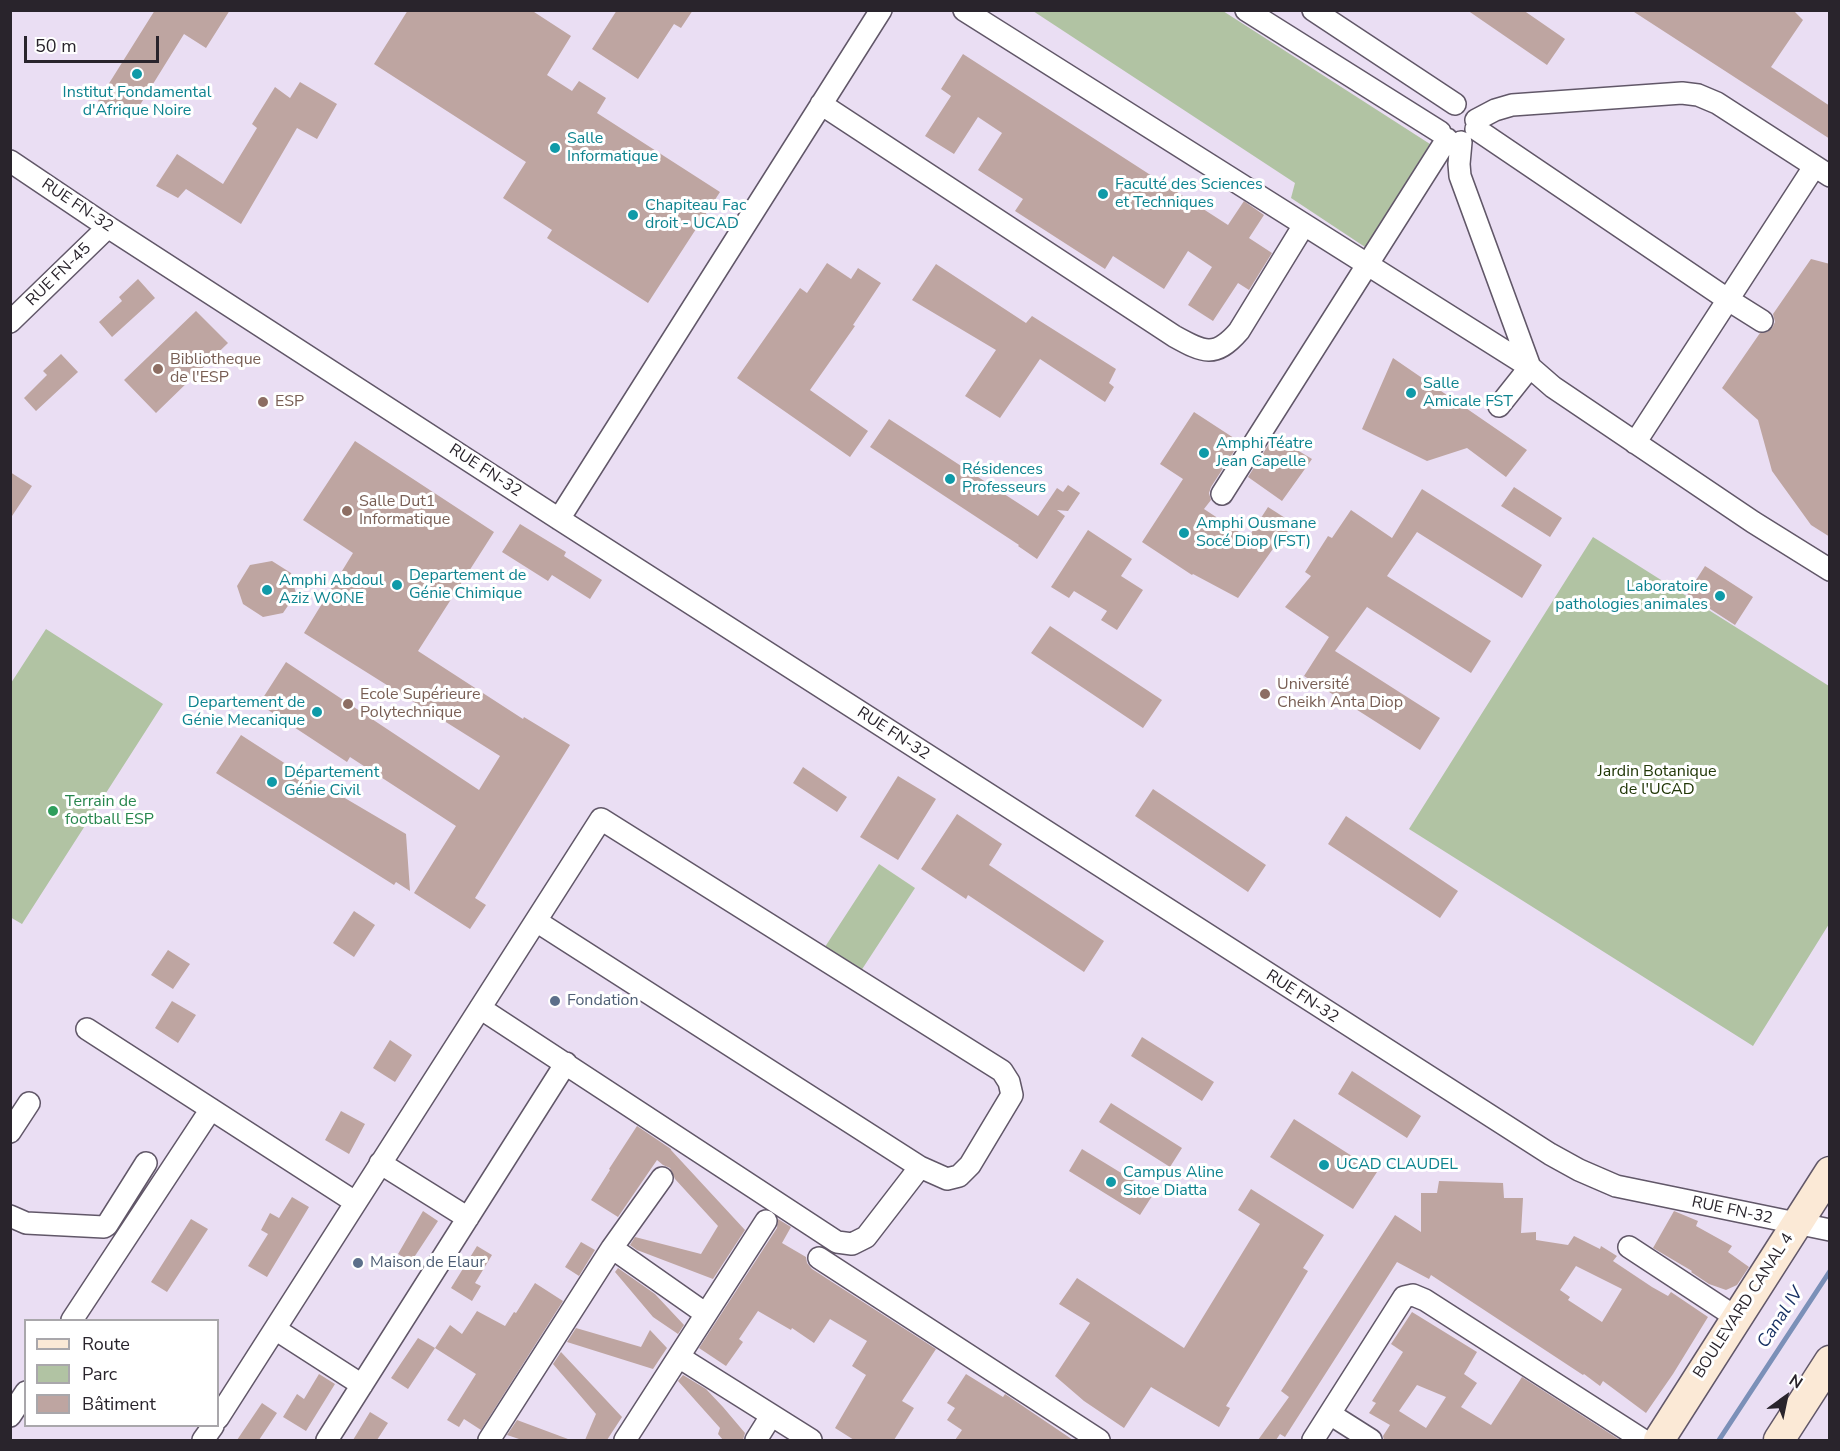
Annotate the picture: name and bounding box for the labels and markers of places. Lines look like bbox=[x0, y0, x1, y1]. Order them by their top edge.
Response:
marker: Institut Fondamental d'Afrique Noire bbox=[130, 67, 144, 81]
place label: Institut Fondamental d'Afrique Noire bbox=[63, 83, 211, 121]
place label: Salle Informatique bbox=[567, 129, 658, 167]
marker: Salle Informatique bbox=[548, 141, 562, 155]
place label: Faculté des Sciences et Techniques bbox=[1115, 175, 1263, 213]
marker: Faculté des Sciences et Techniques bbox=[1096, 187, 1110, 201]
place label: Chapiteau Fac droit - UCAD bbox=[645, 196, 746, 234]
marker: Chapiteau Fac droit - UCAD bbox=[626, 208, 640, 222]
place label: Bibliotheque de l'ESP bbox=[170, 350, 261, 388]
marker: Bibliotheque de l'ESP bbox=[151, 362, 165, 376]
place label: Salle Amicale FST bbox=[1423, 374, 1513, 412]
marker: Salle Amicale FST bbox=[1404, 386, 1418, 400]
place label: ESP bbox=[275, 392, 304, 412]
marker: ESP bbox=[256, 395, 270, 409]
place label: Amphi Téatre Jean Capelle bbox=[1216, 434, 1313, 472]
marker: Amphi Téatre Jean Capelle bbox=[1197, 446, 1211, 460]
place label: Résidences Professeurs bbox=[962, 460, 1046, 498]
marker: Résidences Professeurs bbox=[943, 472, 957, 486]
place label: Salle Dut1 Informatique bbox=[359, 492, 450, 530]
marker: Salle Dut1 Informatique bbox=[340, 504, 354, 518]
place label: Amphi Ousmane Socé Diop (FST) bbox=[1196, 514, 1316, 552]
marker: Amphi Ousmane Socé Diop (FST) bbox=[1177, 526, 1191, 540]
place label: Departement de Génie Chimique bbox=[409, 566, 526, 604]
place label: Amphi Abdoul Aziz WONE bbox=[279, 571, 384, 609]
place label: Laboratoire pathologies animales bbox=[1555, 577, 1708, 615]
marker: Departement de Génie Chimique bbox=[390, 578, 404, 592]
marker: Amphi Abdoul Aziz WONE bbox=[260, 583, 274, 597]
marker: Laboratoire pathologies animales bbox=[1713, 589, 1727, 603]
place label: Université Cheikh Anta Diop bbox=[1277, 675, 1403, 713]
place label: Ecole Supérieure Polytechnique bbox=[360, 685, 480, 723]
marker: Université Cheikh Anta Diop bbox=[1258, 687, 1272, 701]
place label: Departement de Génie Mecanique bbox=[182, 693, 305, 731]
marker: Ecole Supérieure Polytechnique bbox=[341, 697, 355, 711]
marker: Departement de Génie Mecanique bbox=[310, 705, 324, 719]
place label: Département Génie Civil bbox=[284, 763, 379, 801]
marker: Département Génie Civil bbox=[265, 775, 279, 789]
place label: Terrain de football ESP bbox=[65, 792, 154, 830]
marker: Terrain de football ESP bbox=[46, 804, 60, 818]
place label: Fondation bbox=[567, 991, 639, 1011]
marker: Fondation bbox=[548, 994, 562, 1008]
place label: UCAD CLAUDEL bbox=[1336, 1155, 1458, 1175]
marker: UCAD CLAUDEL bbox=[1317, 1158, 1331, 1172]
place label: Campus Aline Sitoe Diatta bbox=[1123, 1163, 1224, 1201]
marker: Campus Aline Sitoe Diatta bbox=[1104, 1175, 1118, 1189]
place label: Maison de Elaur bbox=[370, 1253, 485, 1273]
marker: Maison de Elaur bbox=[351, 1256, 365, 1270]

